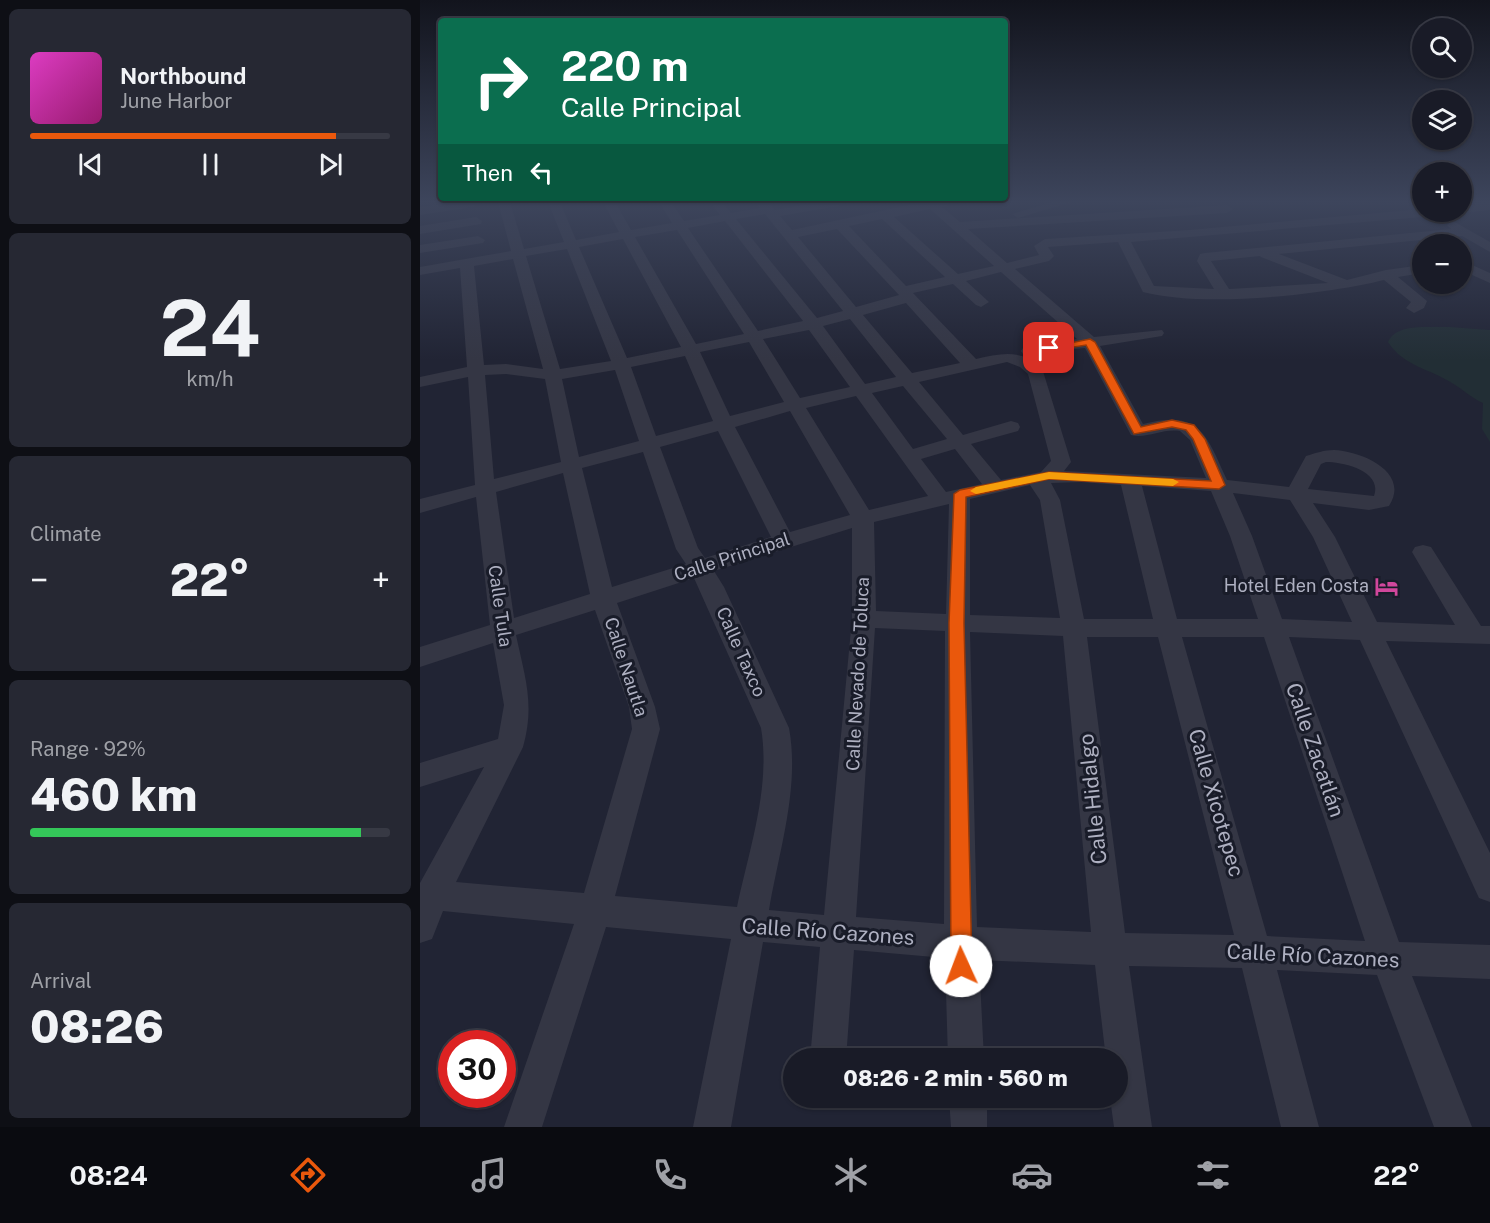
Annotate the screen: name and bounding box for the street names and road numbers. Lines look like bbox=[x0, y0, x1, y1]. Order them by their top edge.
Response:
street label: Calle Principal bbox=[671, 528, 792, 585]
street label: Calle Tula bbox=[484, 564, 517, 648]
street label: Calle Nevado de Toluca bbox=[842, 576, 873, 771]
street label: Calle Taxco bbox=[712, 604, 771, 700]
street label: Calle Nautla bbox=[601, 615, 652, 719]
street label: Calle Zacatlán bbox=[1281, 679, 1350, 820]
street label: Calle Xicotepec bbox=[1183, 726, 1250, 880]
street label: Calle Hidalgo bbox=[1073, 732, 1112, 866]
street label: Calle Río Cazones bbox=[741, 913, 915, 950]
street label: Calle Río Cazones bbox=[1226, 938, 1400, 973]

